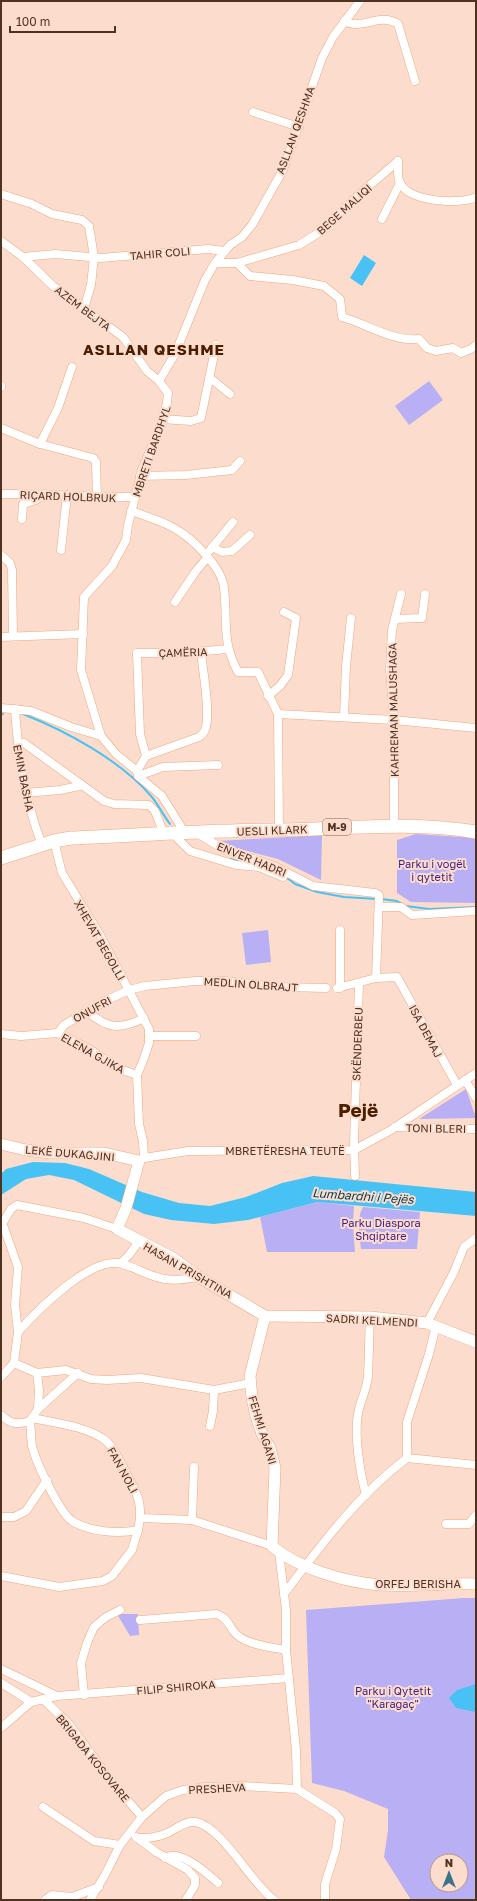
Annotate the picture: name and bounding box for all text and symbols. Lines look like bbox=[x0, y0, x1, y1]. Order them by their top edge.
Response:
scale bar bbox=[10, 8, 115, 34]
text: 100 m bbox=[16, 14, 50, 29]
street label: ASLLAN QESHMA bbox=[273, 84, 317, 176]
street label: BEGE MALIQI bbox=[314, 181, 374, 237]
street label: TAHIR COLI bbox=[129, 244, 191, 262]
street label: AZEM BEJTA bbox=[53, 283, 114, 334]
district label: ASLLAN QESHME bbox=[83, 340, 225, 358]
street label: MBRETI BARDHYL bbox=[129, 403, 173, 498]
street label: RIÇARD HOLBRUK bbox=[19, 488, 117, 504]
street label: KAHREMAN MALUSHAGA bbox=[385, 642, 401, 777]
street label: ÇAMËRIA bbox=[158, 645, 208, 659]
street label: EMIN BASHA bbox=[11, 743, 37, 813]
road number: M-9 bbox=[323, 819, 351, 835]
street label: UESLI KLARK bbox=[236, 822, 308, 838]
street label: ENVER HADRI bbox=[215, 839, 289, 879]
park label: Parku i vogël i qytetit bbox=[398, 857, 467, 883]
street label: XHEVAT BEGOLLI bbox=[72, 897, 128, 983]
street label: MEDLIN OLBRAJT bbox=[203, 974, 299, 994]
street label: ONUFRI bbox=[70, 993, 114, 1025]
street label: ISA DEMAJ bbox=[407, 1002, 445, 1060]
street label: SKËNDERBEU bbox=[349, 1007, 365, 1081]
street label: ELENA GJIKA bbox=[59, 1030, 128, 1076]
district label: Pejë bbox=[338, 1098, 378, 1121]
street label: TONI BLERI bbox=[406, 1121, 466, 1135]
street label: LEKË DUKAGJINI bbox=[25, 1143, 115, 1163]
street label: MBRETËRESHA TEUTË bbox=[225, 1144, 345, 1157]
water label: Lumbardhi i Pejës bbox=[312, 1185, 415, 1207]
park label: Parku Diaspora Shqiptare bbox=[341, 1216, 421, 1242]
street label: HASAN PRISHTINA bbox=[141, 1239, 235, 1301]
street label: SADRI KELMENDI bbox=[326, 1311, 418, 1329]
street label: FEHMI AGANI bbox=[246, 1394, 280, 1466]
street label: FAN NOLI bbox=[105, 1445, 141, 1495]
street label: ORFEJ BERISHA bbox=[375, 1577, 461, 1590]
street label: FILIP SHIROKA bbox=[136, 1677, 217, 1697]
park label: Parku i Qytetit "Karagaç" bbox=[355, 1684, 431, 1710]
street label: BRIGADA KOSOVARE bbox=[54, 1711, 133, 1805]
street label: PRESHEVA bbox=[188, 1780, 247, 1796]
north arrow bbox=[429, 1853, 469, 1893]
text: N bbox=[445, 1856, 453, 1869]

